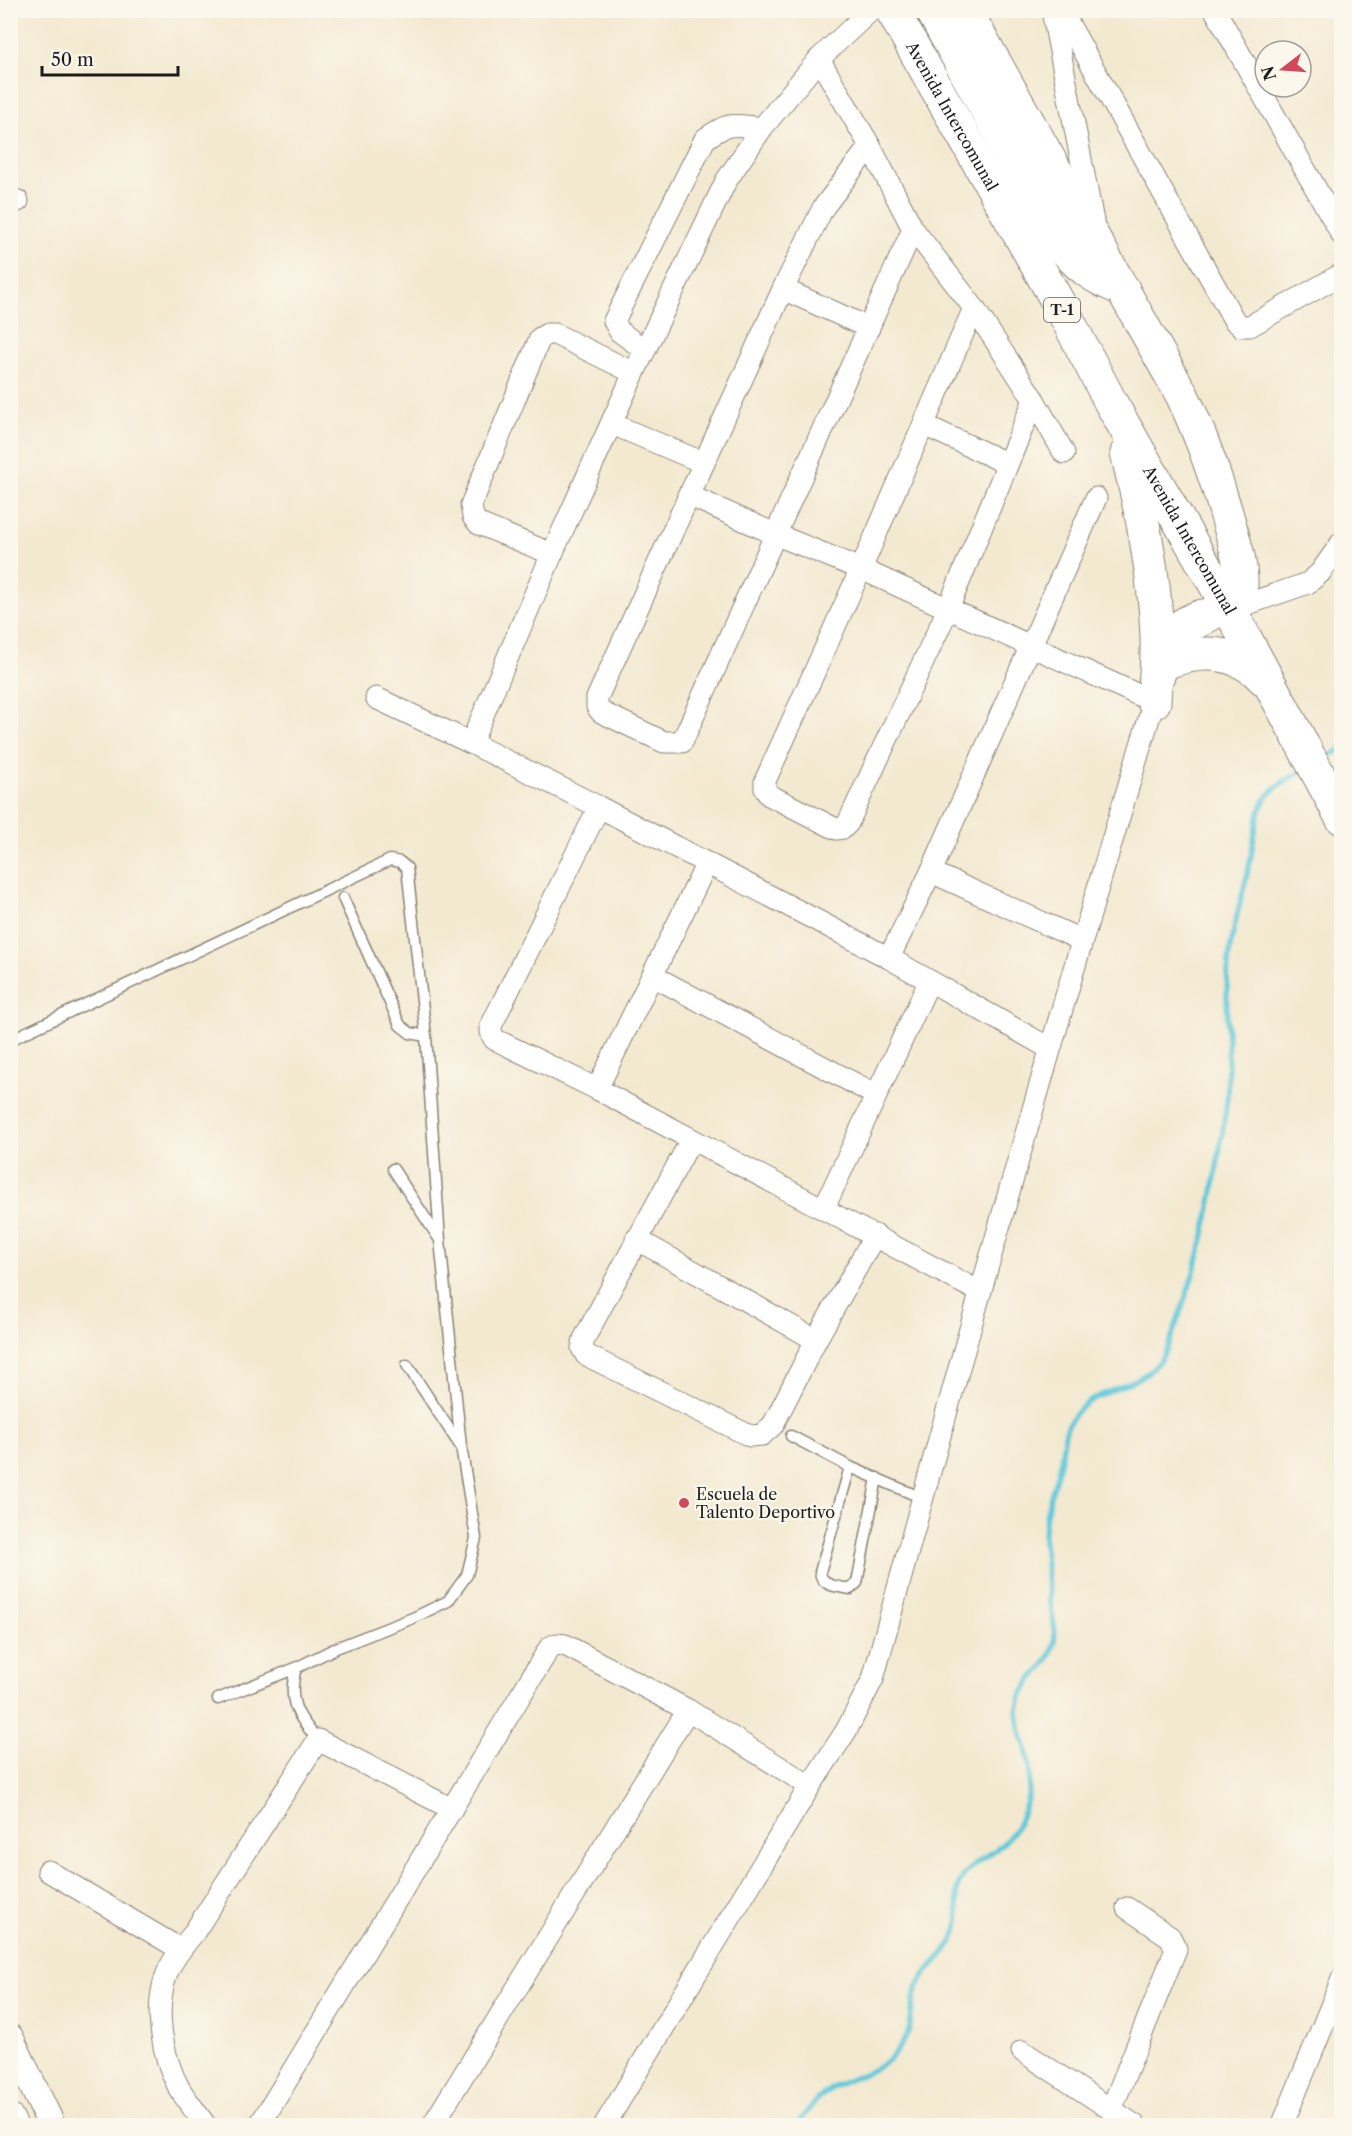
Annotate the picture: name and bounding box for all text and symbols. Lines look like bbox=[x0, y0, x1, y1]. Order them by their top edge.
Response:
street label: Avenida Intercomunal bbox=[901, 37, 1003, 195]
scale bar bbox=[42, 39, 178, 77]
north arrow bbox=[1253, 39, 1313, 99]
text: 50 m bbox=[51, 49, 94, 71]
text: N bbox=[1257, 64, 1280, 83]
road number: T-1 bbox=[1044, 298, 1080, 322]
street label: Avenida Intercomunal bbox=[1139, 461, 1241, 618]
place label: Escuela de Talento Deportivo bbox=[696, 1484, 835, 1522]
marker: Escuela de Talento Deportivo bbox=[677, 1496, 691, 1510]

